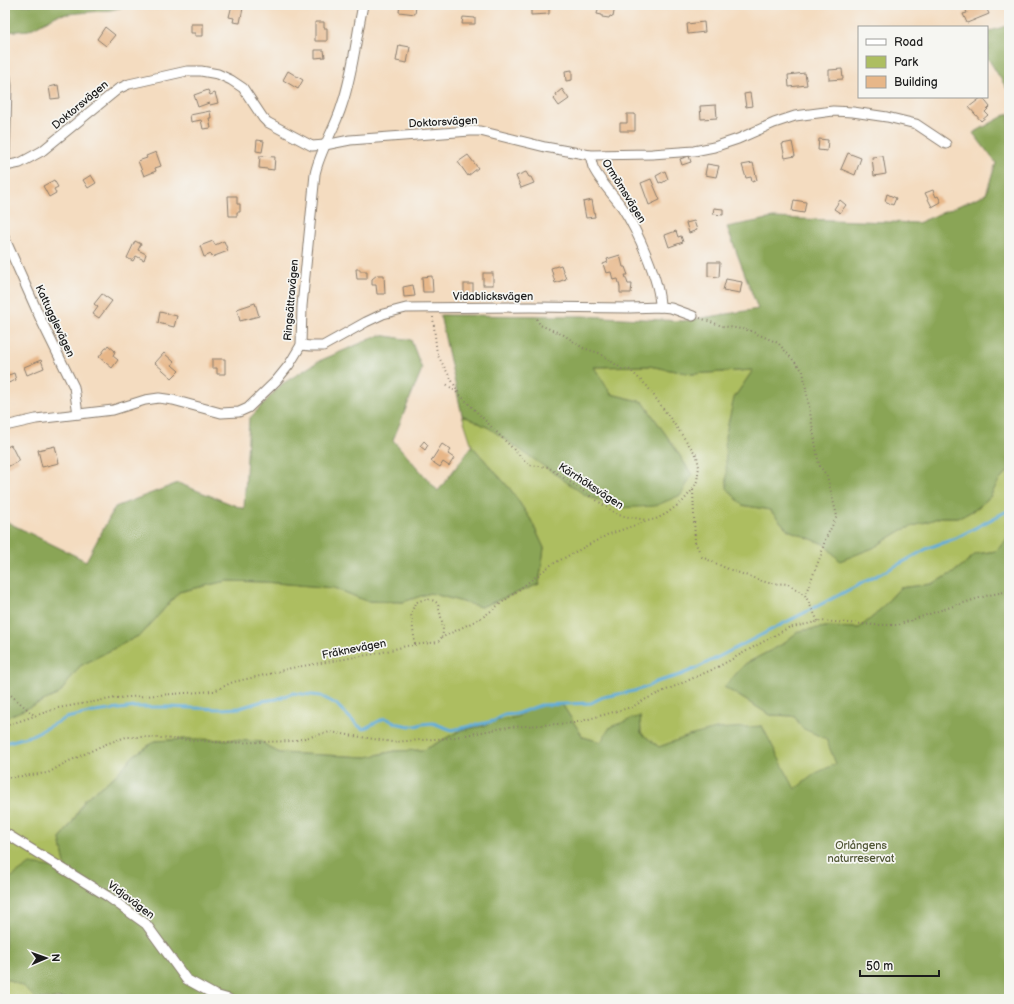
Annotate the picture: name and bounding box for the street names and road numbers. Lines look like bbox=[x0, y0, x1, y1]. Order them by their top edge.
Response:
street label: Doktorsvägen bbox=[49, 78, 111, 132]
street label: Doktorsvägen bbox=[408, 114, 478, 130]
street label: Ormömsvägen bbox=[599, 157, 649, 225]
street label: Ringsättravägen bbox=[281, 259, 301, 341]
street label: Kattugglevägen bbox=[33, 283, 77, 359]
street label: Vidablicksvägen bbox=[453, 290, 533, 303]
street label: Kärrhöksvägen bbox=[556, 460, 626, 512]
street label: Fräknevägen bbox=[321, 636, 387, 662]
street label: Vidjavägen bbox=[105, 878, 157, 922]

